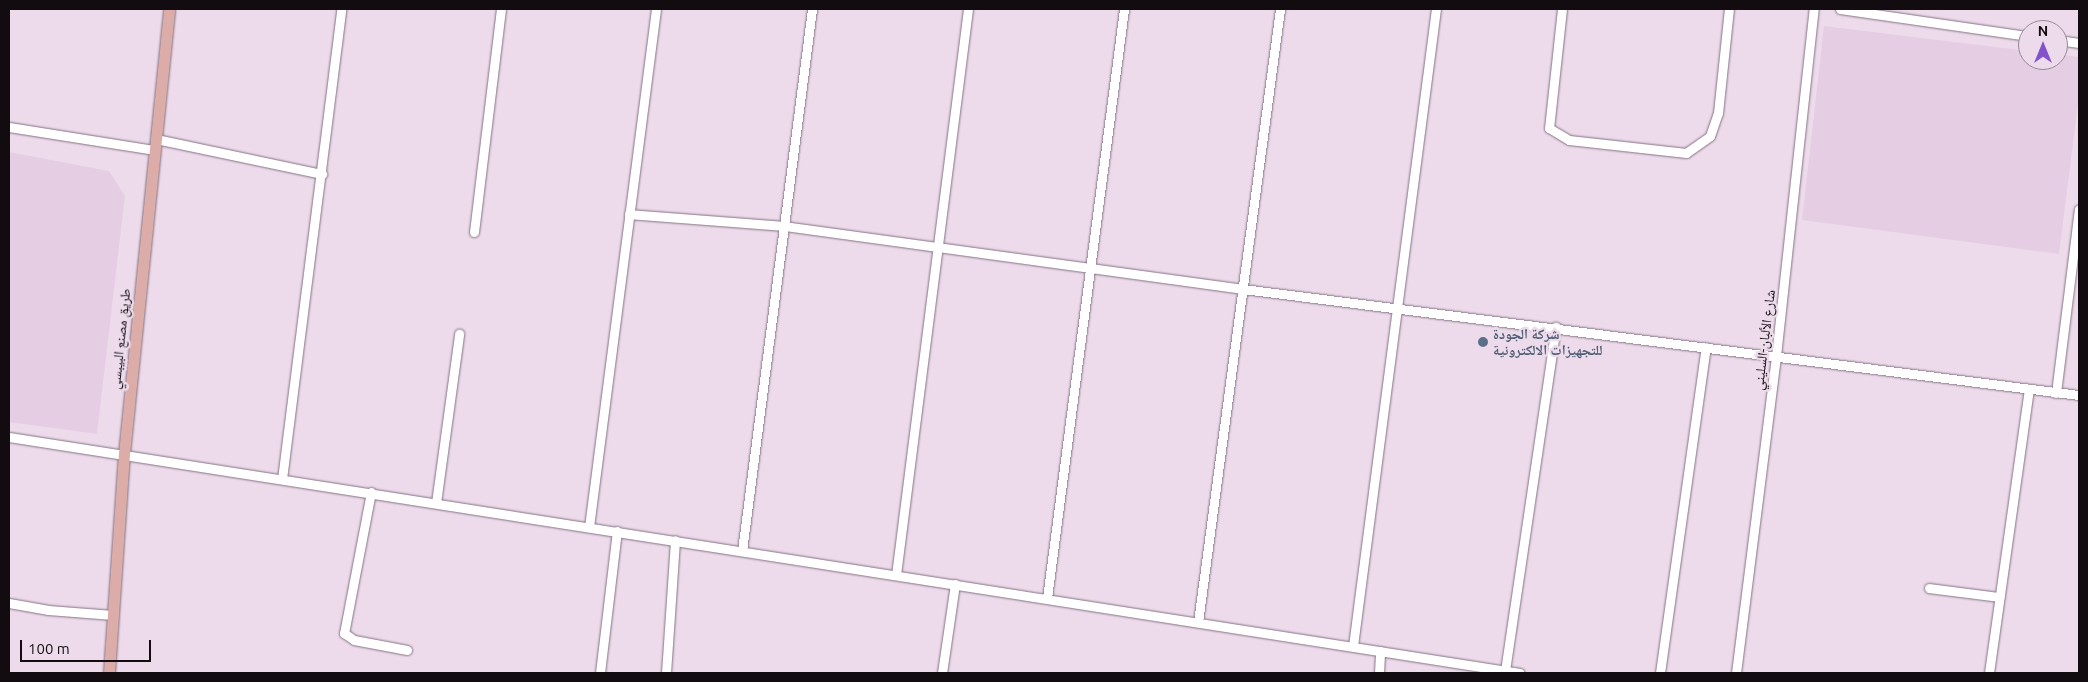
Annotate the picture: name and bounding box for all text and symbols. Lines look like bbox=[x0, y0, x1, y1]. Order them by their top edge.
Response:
north arrow bbox=[2018, 20, 2068, 70]
text: N bbox=[2038, 23, 2048, 39]
street label: طريق مصنع البيبسي bbox=[106, 288, 134, 390]
street label: شارع الألبان-السليني bbox=[1750, 289, 1778, 391]
place label: شركة الجودة للتجهيزات الالكترونية bbox=[1493, 326, 1603, 358]
marker: شركة الجودة للتجهيزات الالكترونية bbox=[1477, 336, 1489, 348]
scale bar bbox=[22, 630, 154, 662]
text: 100 m bbox=[28, 640, 70, 657]

